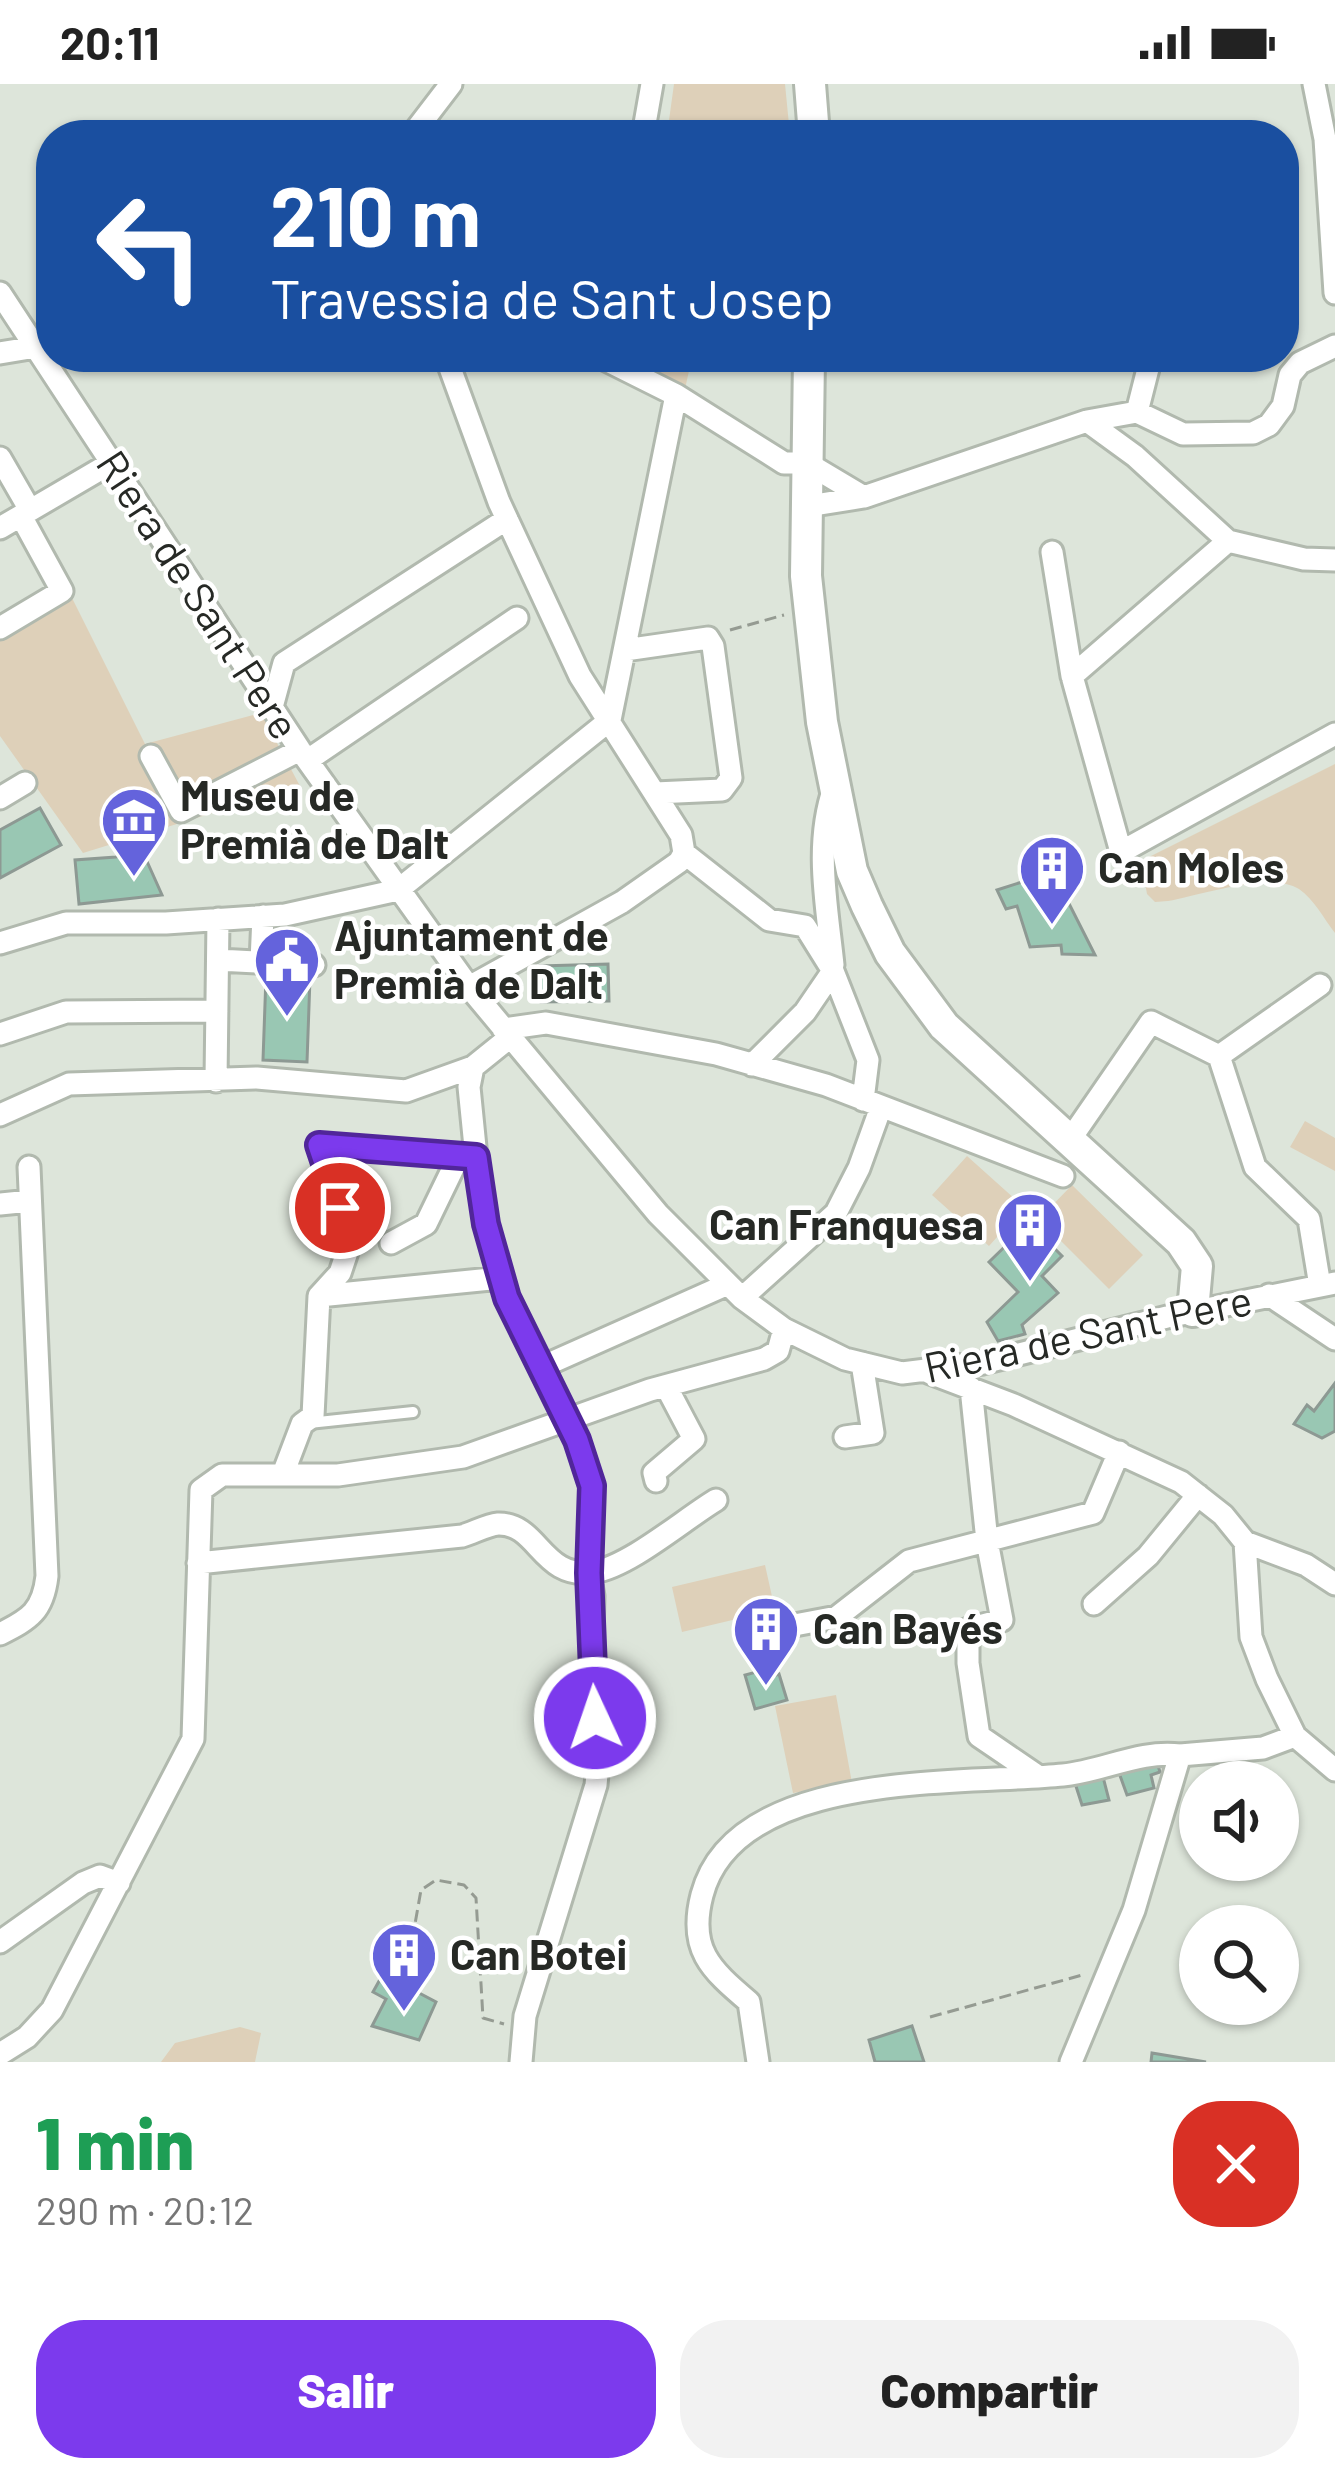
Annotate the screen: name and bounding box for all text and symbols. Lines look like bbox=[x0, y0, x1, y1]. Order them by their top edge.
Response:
text: 20:11 bbox=[60, 15, 159, 69]
text: 210 m bbox=[270, 163, 481, 264]
icon: left bbox=[72, 168, 228, 324]
text: Travessia de Sant Josep bbox=[270, 265, 834, 330]
street label: Riera de Sant Pere bbox=[88, 440, 312, 747]
place label: Museu de Premià de Dalt bbox=[180, 769, 449, 867]
museum icon: Museu de Premià de Dalt bbox=[99, 785, 169, 879]
building icon: Can Moles bbox=[1017, 833, 1087, 927]
place label: Can Moles bbox=[1098, 841, 1284, 891]
place label: Ajuntament de Premià de Dalt bbox=[334, 909, 609, 1007]
public building icon: Ajuntament de Premià de Dalt bbox=[252, 925, 322, 1019]
pin bbox=[289, 1157, 391, 1259]
icon: arrive bbox=[307, 1175, 373, 1241]
building icon: Can Franquesa bbox=[995, 1190, 1065, 1284]
place label: Can Franquesa bbox=[709, 1198, 984, 1248]
street label: Riera de Sant Pere bbox=[919, 1273, 1256, 1391]
building icon: Can Bayés bbox=[731, 1594, 801, 1688]
place label: Can Bayés bbox=[813, 1602, 1003, 1653]
position arrow bbox=[532, 1655, 658, 1781]
map controls bbox=[1179, 1761, 1299, 2025]
button: sound bbox=[1179, 1761, 1299, 1881]
button: search bbox=[1179, 1905, 1299, 2025]
building icon: Can Botei bbox=[369, 1920, 439, 2014]
place label: Can Botei bbox=[450, 1928, 627, 1978]
text: 1 min bbox=[36, 2098, 194, 2184]
button: close bbox=[1173, 2101, 1299, 2227]
text: 290 m · 20:12 bbox=[36, 2186, 254, 2233]
button: Salir bbox=[36, 2320, 656, 2458]
button: Compartir bbox=[680, 2320, 1299, 2458]

